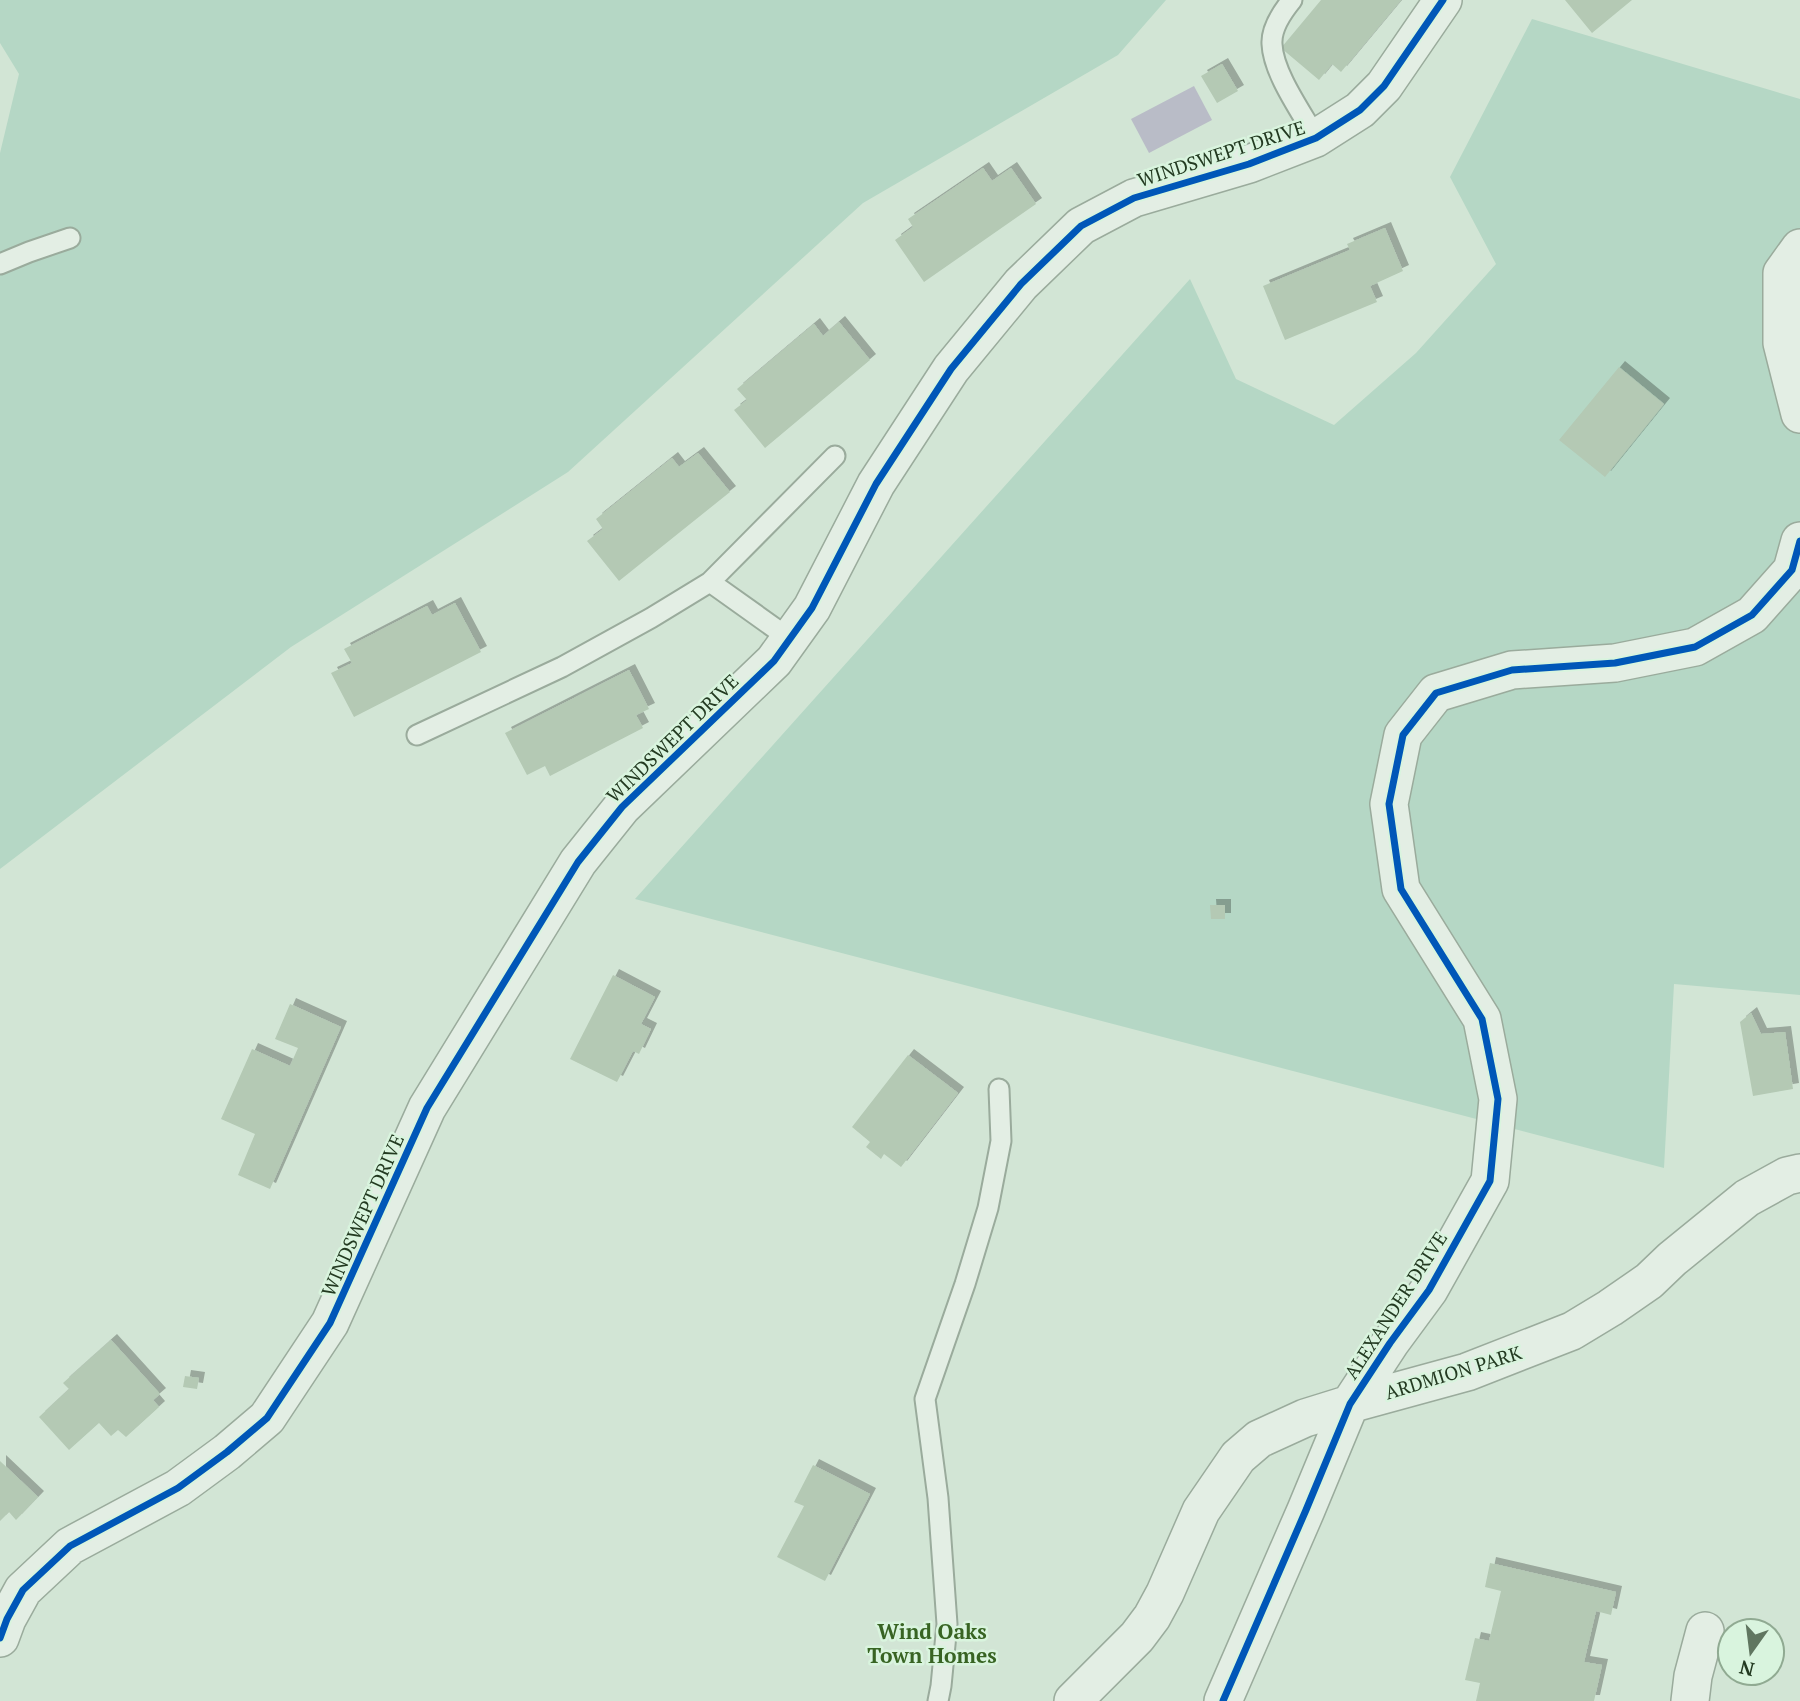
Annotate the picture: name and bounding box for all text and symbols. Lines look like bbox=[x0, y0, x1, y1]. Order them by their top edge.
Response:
street label: WINDSWEPT DRIVE bbox=[1134, 114, 1308, 192]
street label: WINDSWEPT DRIVE bbox=[600, 668, 744, 808]
street label: WINDSWEPT DRIVE bbox=[315, 1130, 409, 1300]
street label: ALEXANDER DRIVE bbox=[1338, 1226, 1452, 1384]
street label: ARDMION PARK bbox=[1382, 1339, 1525, 1405]
district label: Wind Oaks Town Homes bbox=[867, 1617, 997, 1669]
north arrow bbox=[1716, 1617, 1786, 1687]
text: N bbox=[1736, 1655, 1757, 1683]

